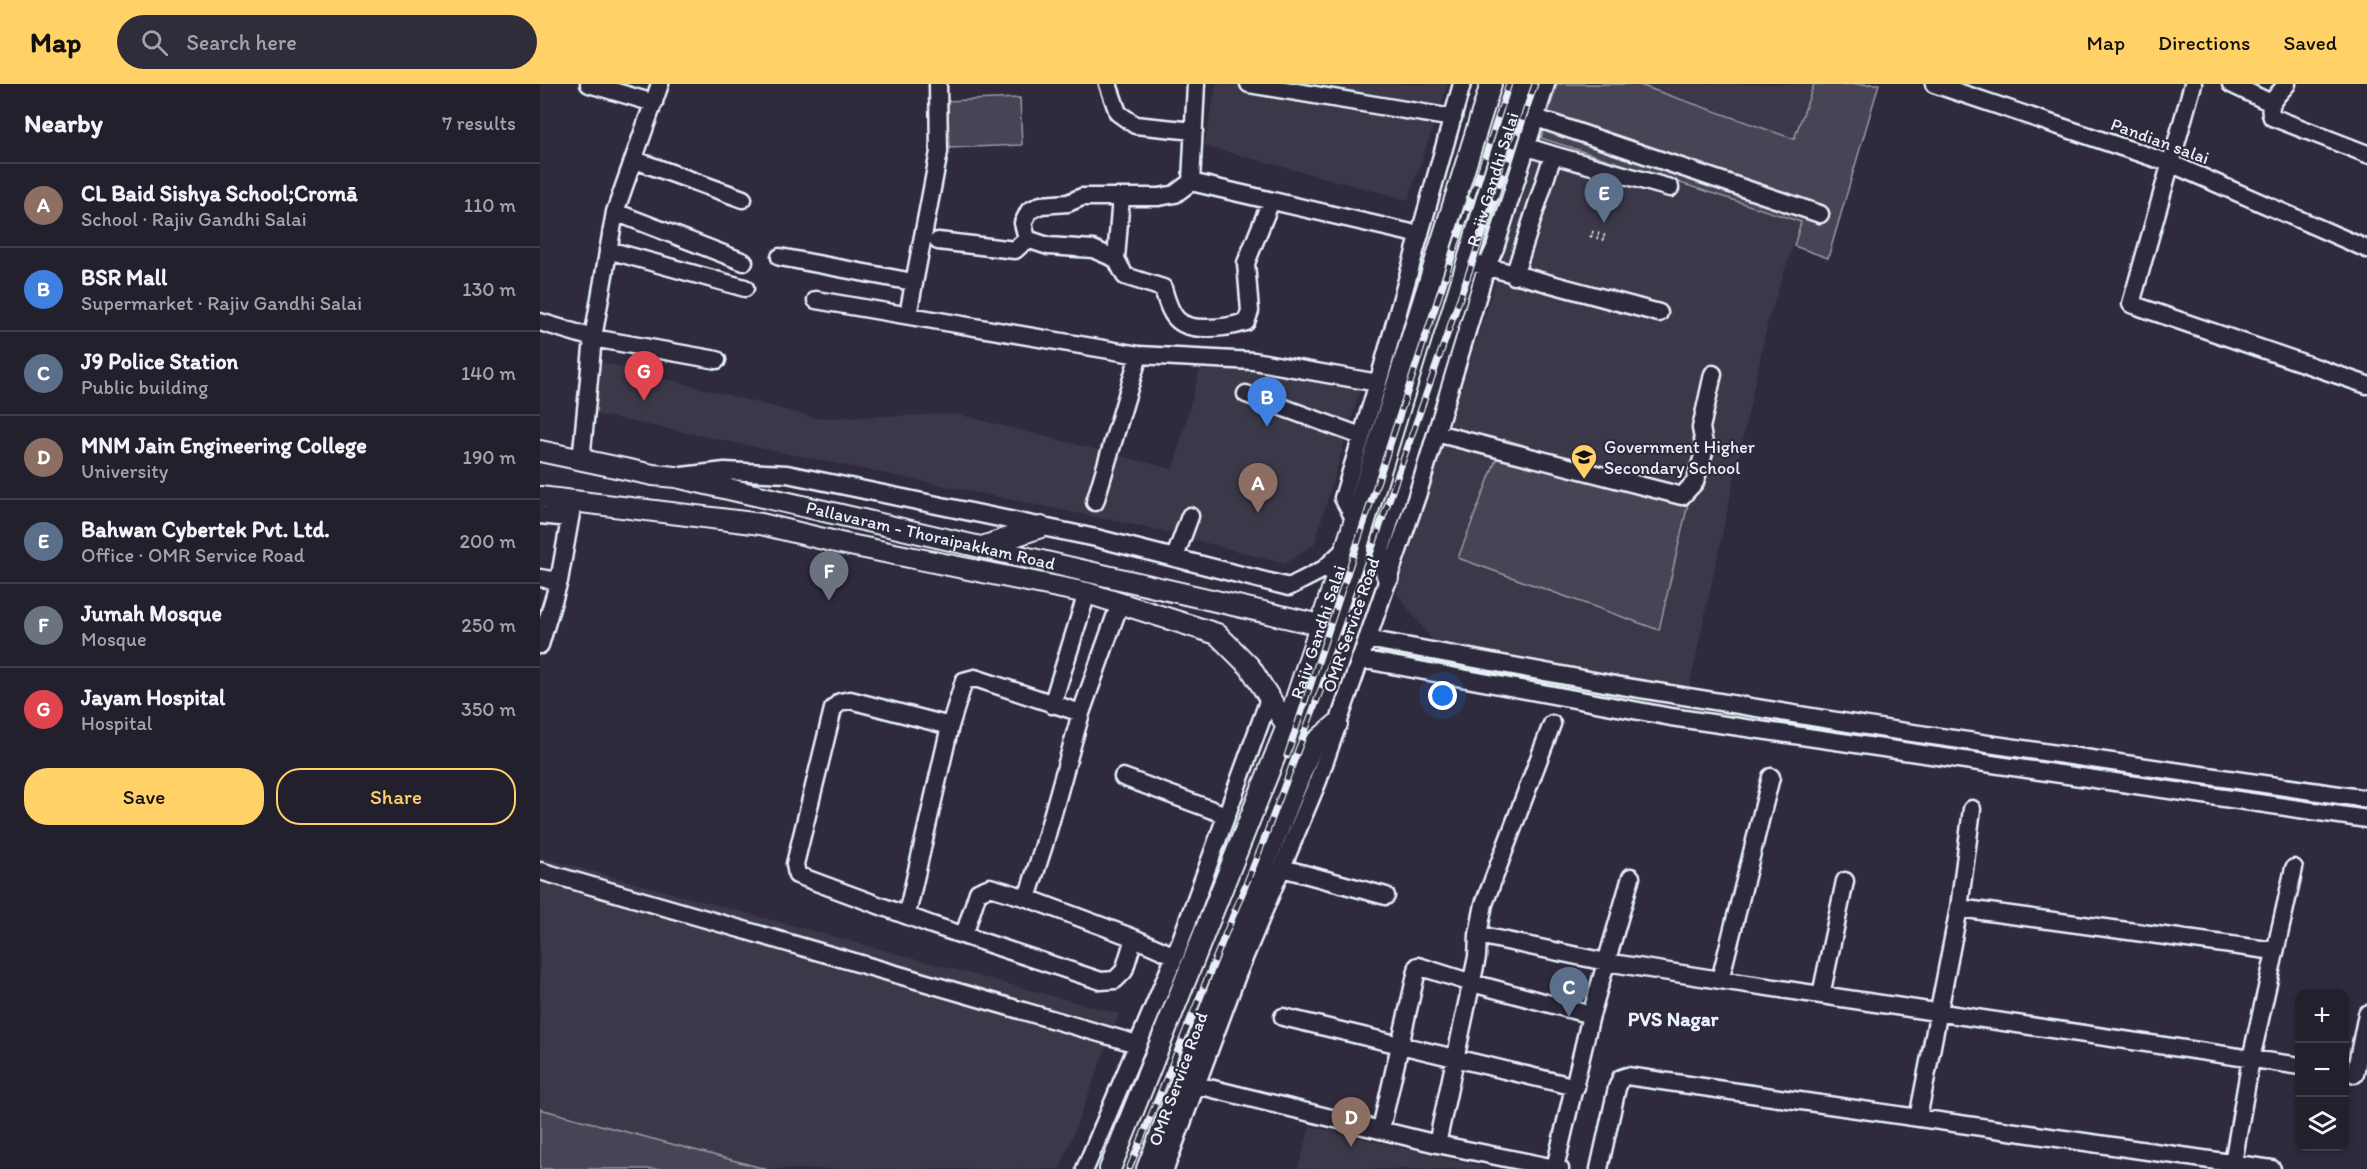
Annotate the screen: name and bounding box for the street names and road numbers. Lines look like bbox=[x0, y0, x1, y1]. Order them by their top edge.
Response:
street label: Rajiv Gandhi Salai bbox=[1462, 110, 1524, 249]
street label: Pandian salai bbox=[2108, 113, 2212, 169]
street label: Pallavaram - Thoraipakkam Road bbox=[804, 496, 1058, 575]
street label: OMR Service Road bbox=[1318, 555, 1384, 695]
street label: Rajiv Gandhi Salai bbox=[1286, 562, 1351, 702]
street label: OMR Service Road bbox=[1144, 1009, 1212, 1149]

